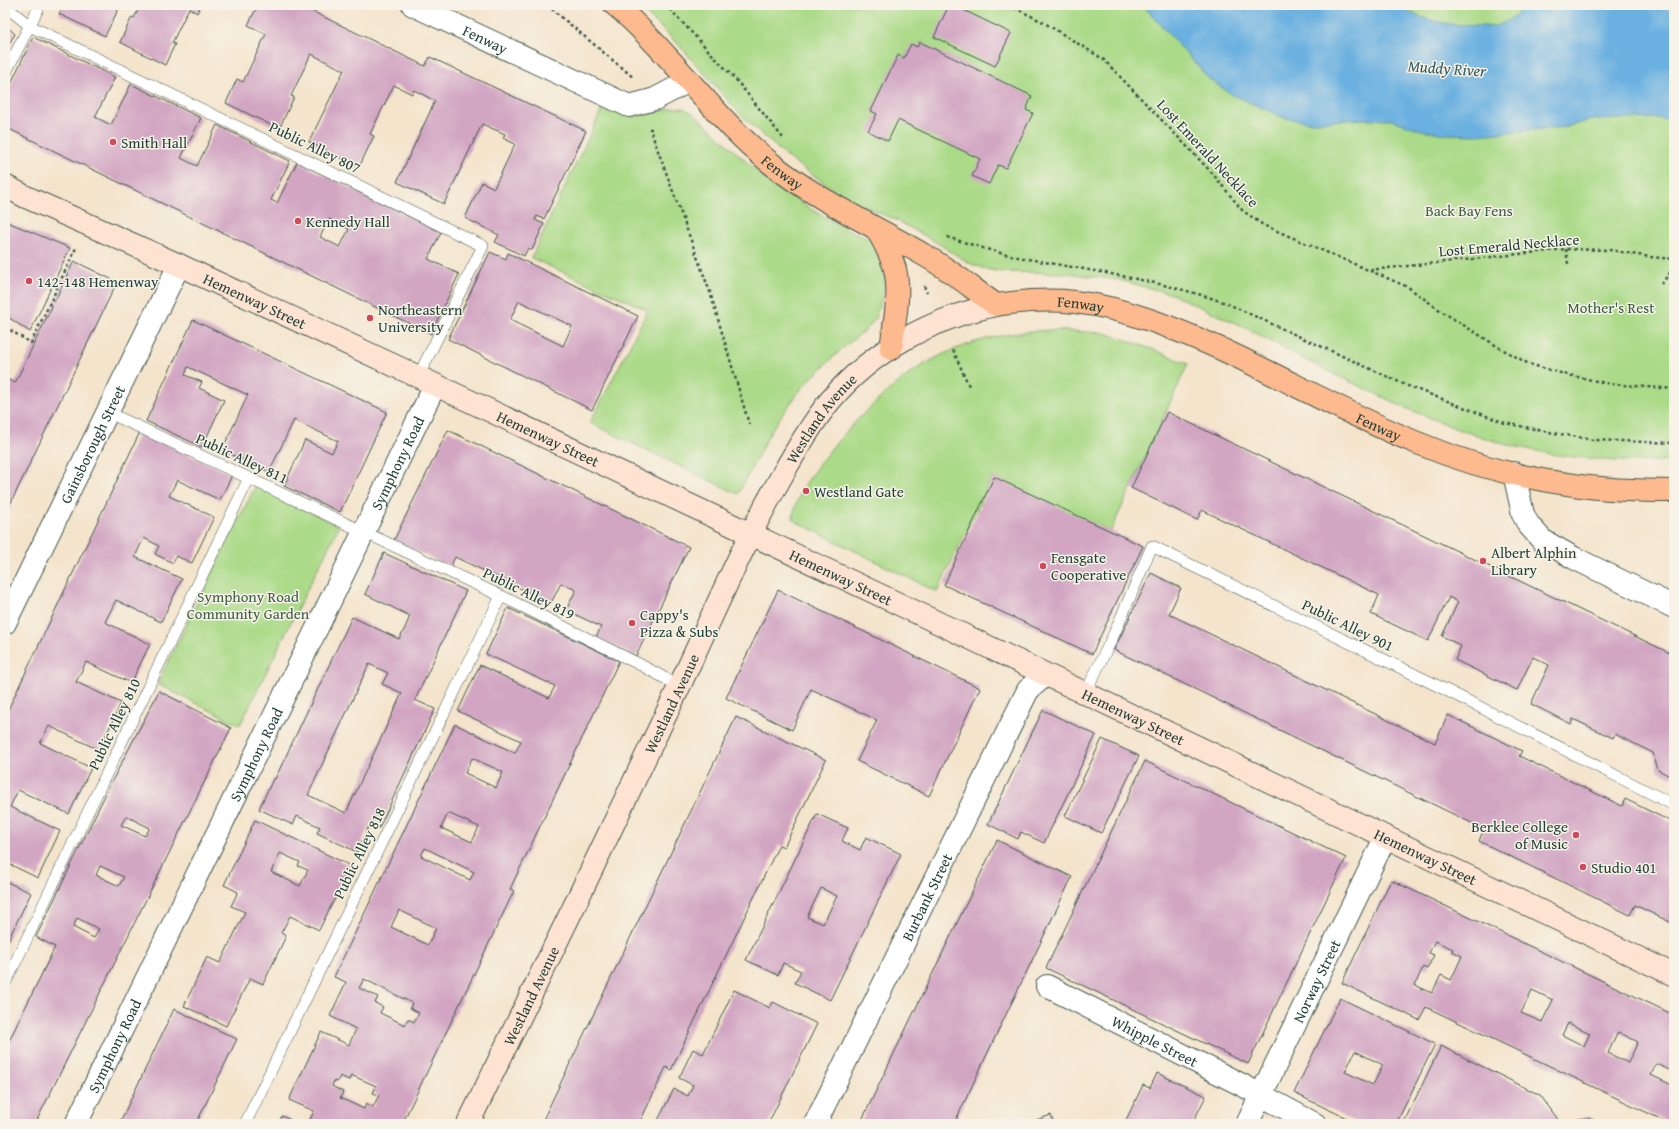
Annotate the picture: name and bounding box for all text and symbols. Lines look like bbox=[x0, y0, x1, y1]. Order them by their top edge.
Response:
street label: Fenway bbox=[460, 19, 512, 59]
water label: Muddy River bbox=[1407, 53, 1488, 83]
street label: Lost Emerald Necklace bbox=[1152, 94, 1264, 212]
street label: Public Alley 807 bbox=[266, 116, 364, 178]
place label: Smith Hall bbox=[121, 132, 187, 153]
marker: Smith Hall bbox=[108, 137, 118, 147]
street label: Fenway bbox=[757, 150, 808, 195]
park label: Back Bay Fens bbox=[1425, 200, 1513, 221]
place label: Kennedy Hall bbox=[306, 211, 390, 232]
marker: Kennedy Hall bbox=[293, 216, 303, 226]
street label: Lost Emerald Necklace bbox=[1438, 228, 1580, 262]
street label: Hemenway Street bbox=[200, 267, 310, 334]
place label: 142-148 Hemenway bbox=[37, 271, 159, 292]
marker: 142-148 Hemenway bbox=[24, 276, 34, 286]
street label: Fenway bbox=[1057, 290, 1107, 317]
park label: Mother's Rest bbox=[1568, 297, 1655, 318]
place label: Northeastern University bbox=[378, 299, 463, 337]
marker: Northeastern University bbox=[365, 313, 375, 323]
street label: Westland Avenue bbox=[781, 368, 861, 467]
street label: Gainsborough Street bbox=[54, 381, 130, 507]
street label: Hemenway Street bbox=[494, 405, 604, 472]
street label: Fenway bbox=[1353, 407, 1405, 446]
street label: Symphony Road bbox=[365, 412, 429, 513]
street label: Public Alley 811 bbox=[193, 427, 291, 489]
place label: Westland Gate bbox=[814, 481, 904, 502]
marker: Westland Gate bbox=[801, 486, 811, 496]
place label: Albert Alphin Library bbox=[1491, 542, 1577, 580]
street label: Hemenway Street bbox=[786, 544, 896, 610]
place label: Fensgate Cooperative bbox=[1051, 547, 1126, 585]
marker: Albert Alphin Library bbox=[1478, 556, 1488, 566]
marker: Fensgate Cooperative bbox=[1038, 561, 1048, 571]
street label: Public Alley 819 bbox=[480, 562, 578, 624]
park label: Symphony Road Community Garden bbox=[187, 586, 310, 624]
street label: Public Alley 901 bbox=[1299, 594, 1397, 656]
place label: Cappy's Pizza & Subs bbox=[640, 604, 718, 642]
marker: Cappy's Pizza & Subs bbox=[627, 618, 637, 628]
street label: Westland Avenue bbox=[639, 650, 704, 757]
street label: Public Alley 810 bbox=[83, 675, 145, 773]
street label: Hemenway Street bbox=[1079, 683, 1189, 750]
street label: Symphony Road bbox=[224, 704, 287, 805]
street label: Public Alley 818 bbox=[328, 804, 390, 902]
place label: Berklee College of Music bbox=[1471, 816, 1568, 854]
street label: Hemenway Street bbox=[1371, 823, 1481, 890]
marker: Berklee College of Music bbox=[1571, 830, 1581, 840]
street label: Burbank Street bbox=[896, 849, 957, 944]
place label: Studio 401 bbox=[1591, 857, 1657, 878]
marker: Studio 401 bbox=[1578, 862, 1588, 872]
street label: Norway Street bbox=[1287, 935, 1345, 1026]
street label: Westland Avenue bbox=[498, 943, 564, 1049]
street label: Symphony Road bbox=[82, 995, 146, 1096]
street label: Whipple Street bbox=[1108, 1010, 1202, 1072]

